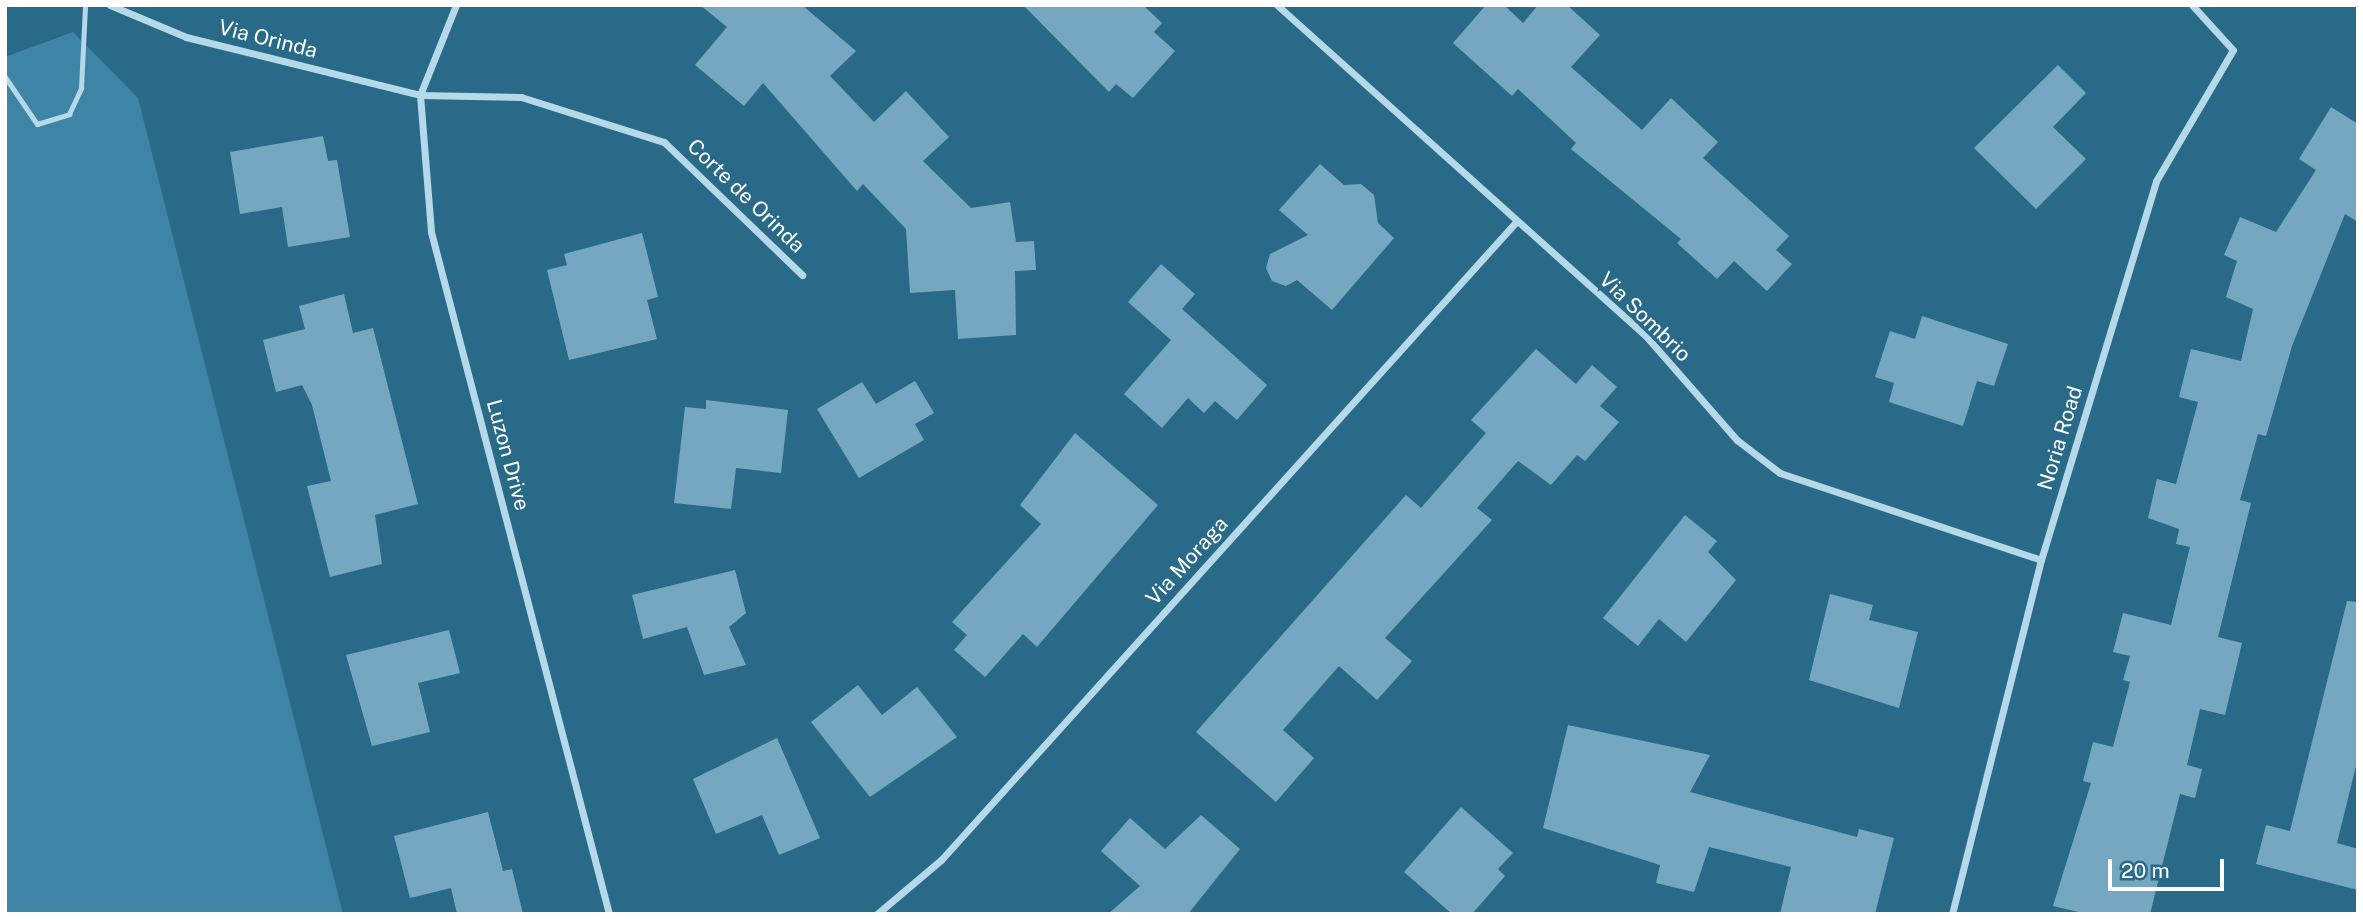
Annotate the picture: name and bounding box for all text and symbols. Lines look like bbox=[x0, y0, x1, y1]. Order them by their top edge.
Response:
street label: Via Orinda bbox=[216, 15, 320, 63]
street label: Corte de Orinda bbox=[682, 134, 810, 258]
street label: Via Sombrio bbox=[1594, 267, 1696, 367]
street label: Noria Road bbox=[2032, 383, 2088, 493]
street label: Luzon Drive bbox=[481, 397, 535, 513]
street label: Via Moraga bbox=[1141, 512, 1233, 610]
scale bar bbox=[2111, 846, 2226, 890]
text: 20 m bbox=[2121, 858, 2170, 883]

